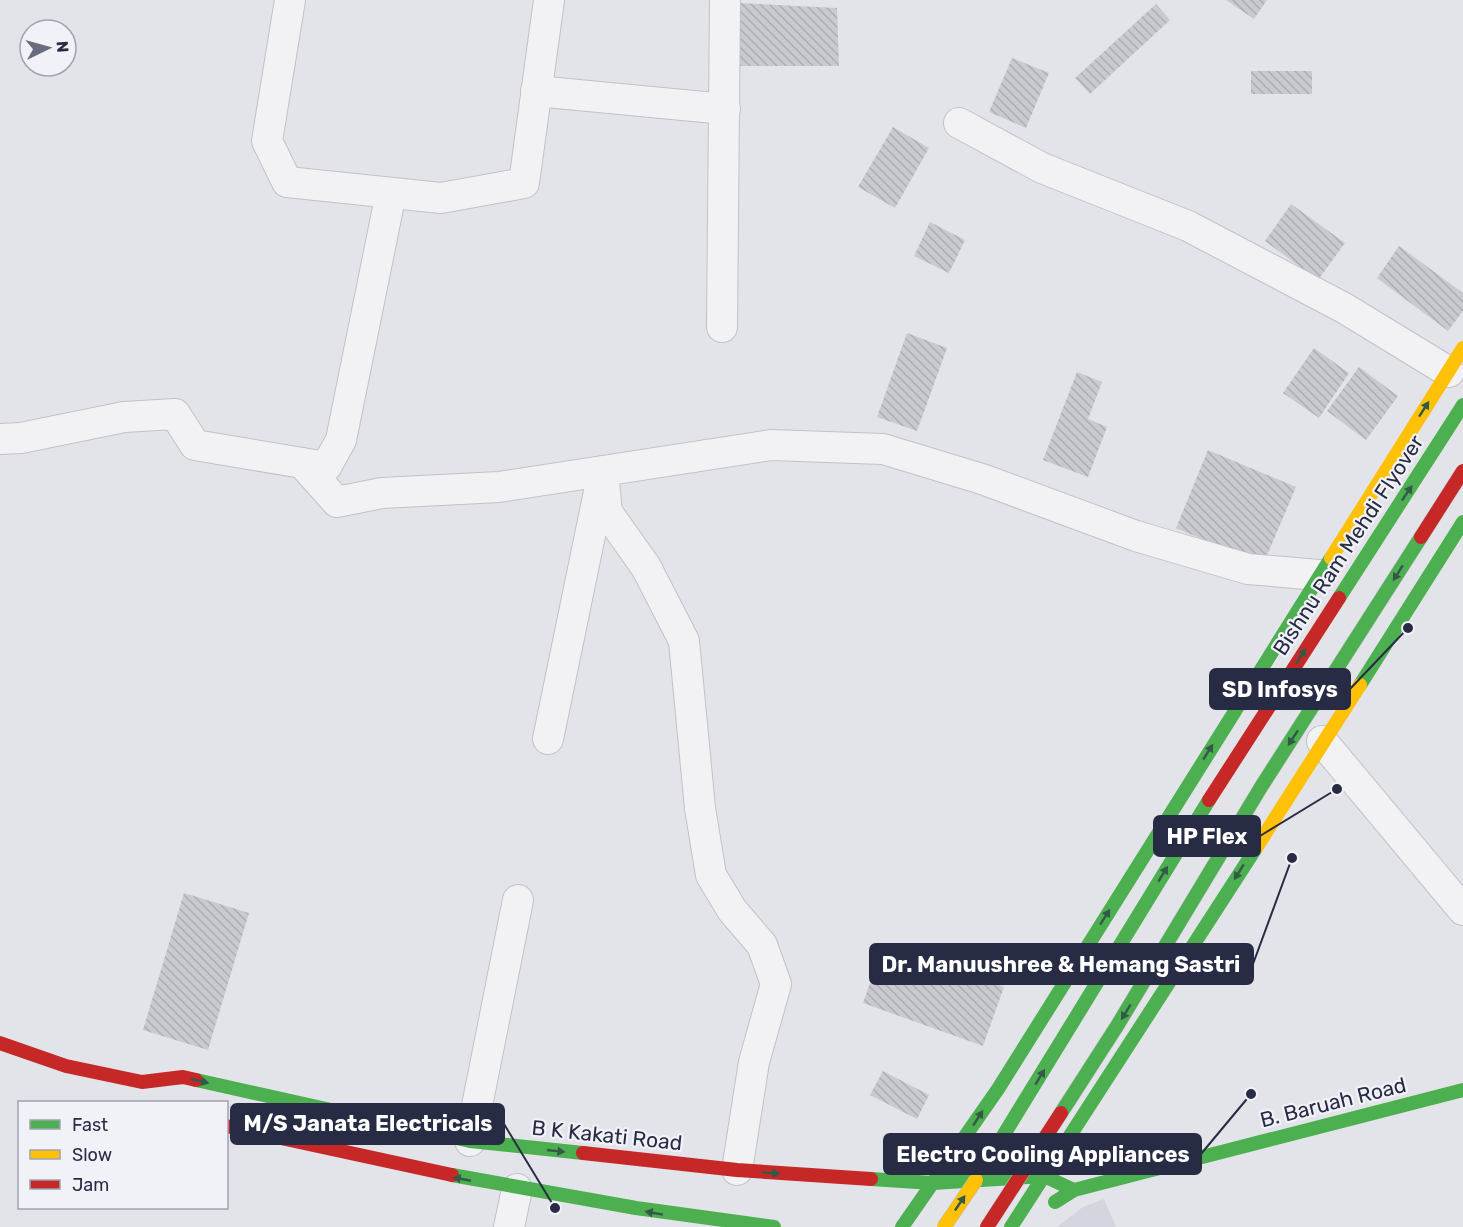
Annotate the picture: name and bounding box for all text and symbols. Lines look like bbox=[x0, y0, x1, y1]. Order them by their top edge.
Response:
north arrow bbox=[18, 18, 78, 78]
text: N bbox=[52, 40, 72, 53]
one-way arrow bbox=[1419, 401, 1430, 418]
street label: Bishnu Ram Mehdi Flyover bbox=[1267, 430, 1429, 660]
one-way arrow bbox=[1401, 485, 1413, 501]
one-way arrow bbox=[1392, 565, 1403, 581]
one-way arrow bbox=[1295, 648, 1306, 664]
callout: SD Infosys bbox=[1210, 669, 1350, 709]
text: SD Infosys bbox=[1222, 676, 1338, 703]
one-way arrow bbox=[1288, 730, 1299, 746]
one-way arrow bbox=[1202, 744, 1213, 760]
callout: HP Flex bbox=[1154, 816, 1260, 856]
text: HP Flex bbox=[1167, 823, 1248, 850]
one-way arrow bbox=[1234, 864, 1245, 880]
one-way arrow bbox=[1157, 866, 1168, 882]
one-way arrow bbox=[1099, 909, 1110, 925]
callout: Dr. Manuushree & Hemang Sastri bbox=[870, 944, 1253, 984]
text: Dr. Manuushree & Hemang Sastri bbox=[882, 951, 1240, 978]
one-way arrow bbox=[1120, 1004, 1131, 1020]
one-way arrow bbox=[1035, 1069, 1046, 1085]
street label: B. Baruah Road bbox=[1257, 1072, 1409, 1132]
one-way arrow bbox=[191, 1076, 209, 1086]
legend bbox=[18, 1101, 228, 1209]
callout: M/S Janata Electricals bbox=[231, 1104, 504, 1144]
text: M/S Janata Electricals bbox=[244, 1110, 492, 1137]
one-way arrow bbox=[973, 1110, 984, 1126]
text: Fast bbox=[72, 1114, 108, 1136]
street label: B K Kakati Road bbox=[531, 1115, 683, 1155]
callout: Electro Cooling Appliances bbox=[884, 1134, 1201, 1174]
text: Electro Cooling Appliances bbox=[896, 1141, 1190, 1168]
text: Slow bbox=[72, 1144, 112, 1166]
one-way arrow bbox=[546, 1146, 565, 1156]
one-way arrow bbox=[761, 1168, 780, 1177]
text: Jam bbox=[72, 1174, 109, 1196]
one-way arrow bbox=[452, 1174, 471, 1183]
one-way arrow bbox=[954, 1196, 966, 1212]
one-way arrow bbox=[644, 1208, 663, 1217]

